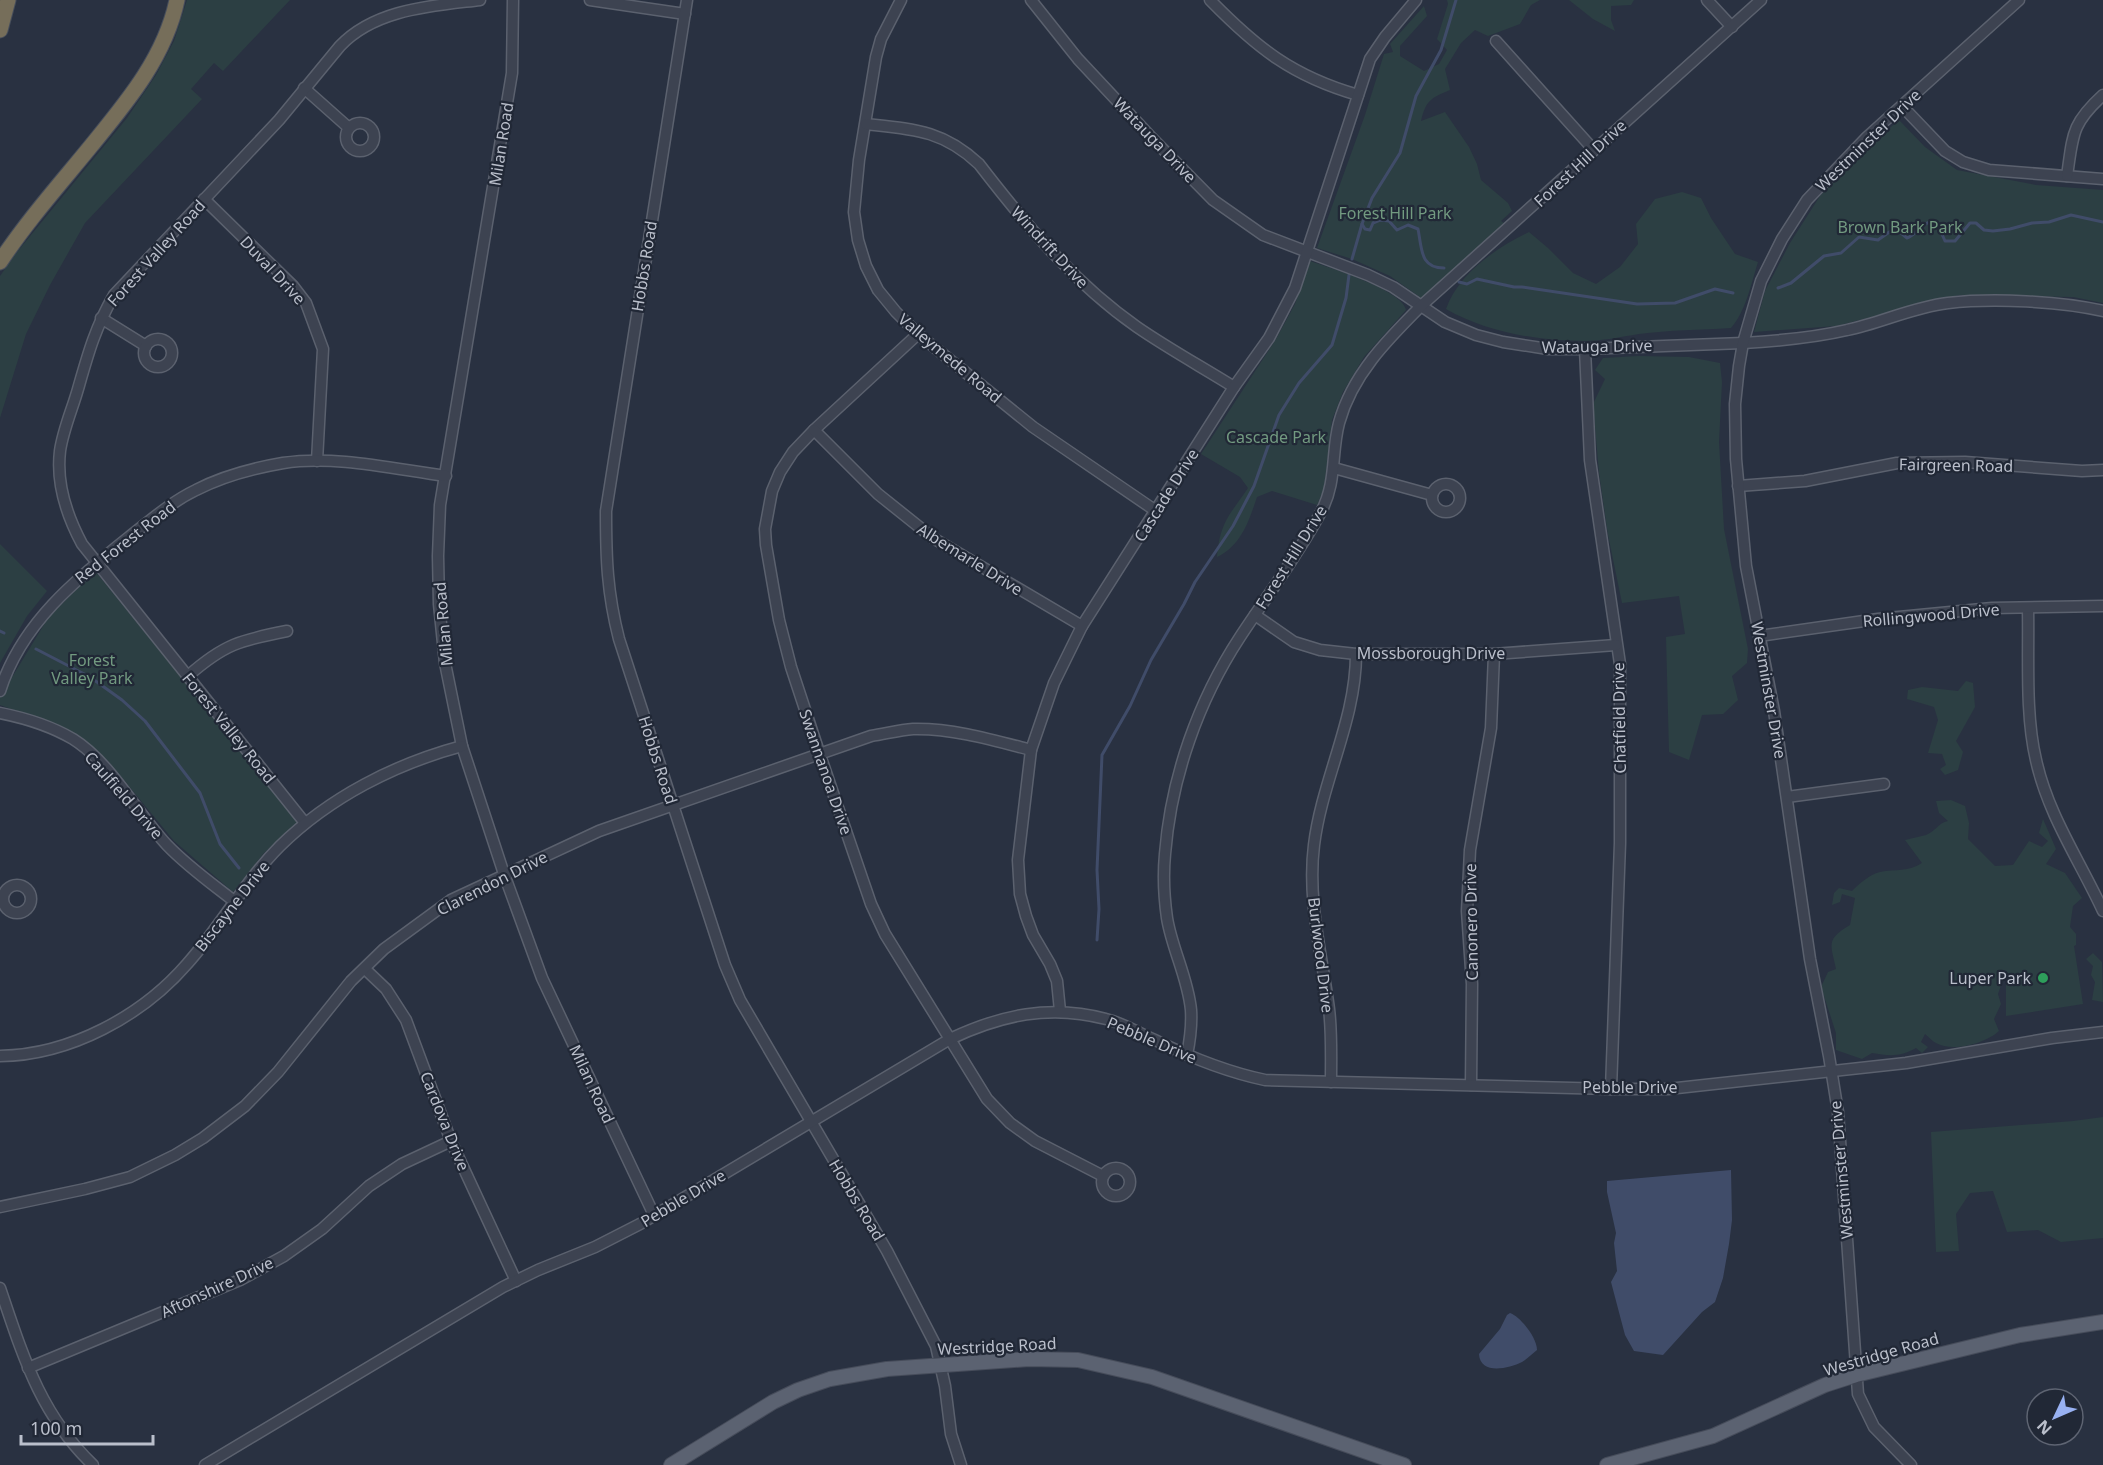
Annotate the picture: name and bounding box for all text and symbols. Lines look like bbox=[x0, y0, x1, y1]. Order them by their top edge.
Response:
street label: Westminster Drive bbox=[1810, 84, 1926, 196]
street label: Watauga Drive bbox=[1109, 93, 1201, 187]
street label: Milan Road bbox=[484, 101, 518, 187]
street label: Forest Hill Drive bbox=[1529, 114, 1631, 212]
street label: Forest Valley Road bbox=[102, 195, 210, 311]
street label: Windrift Drive bbox=[1006, 201, 1094, 293]
park label: Forest Hill Park bbox=[1338, 202, 1452, 224]
park label: Brown Bark Park bbox=[1837, 216, 1963, 238]
street label: Hobbs Road bbox=[626, 219, 662, 313]
street label: Duval Drive bbox=[235, 231, 311, 309]
street label: Valleymede Road bbox=[894, 308, 1006, 408]
street label: Watauga Drive bbox=[1541, 334, 1653, 358]
park label: Cascade Park bbox=[1226, 426, 1327, 448]
street label: Cascade Drive bbox=[1129, 444, 1203, 546]
street label: Fairgreen Road bbox=[1899, 453, 2013, 477]
street label: Red Forest Road bbox=[70, 496, 180, 588]
street label: Forest Hill Drive bbox=[1250, 501, 1332, 613]
street label: Albemarle Drive bbox=[913, 518, 1027, 600]
street label: Milan Road bbox=[428, 581, 458, 667]
street label: Rollingwood Drive bbox=[1862, 598, 2000, 632]
street label: Westminster Drive bbox=[1746, 620, 1792, 760]
street label: Mossborough Drive bbox=[1357, 642, 1505, 664]
park label: Forest Valley Park bbox=[51, 649, 133, 689]
street label: Chatfield Drive bbox=[1607, 662, 1631, 774]
street label: Forest Valley Road bbox=[177, 668, 281, 788]
street label: Swannanoa Drive bbox=[794, 706, 858, 838]
street label: Hobbs Road bbox=[633, 713, 683, 807]
street label: Caulfield Drive bbox=[80, 746, 168, 844]
street label: Clarendon Drive bbox=[433, 846, 551, 920]
street label: Biscayne Drive bbox=[190, 856, 274, 956]
street label: Canonero Drive bbox=[1459, 863, 1483, 981]
street label: Burlwood Drive bbox=[1303, 896, 1339, 1014]
place label: Luper Park bbox=[1949, 967, 2031, 989]
marker: Luper Park bbox=[2036, 971, 2050, 985]
street label: Pebble Drive bbox=[1104, 1011, 1200, 1069]
street label: Milan Road bbox=[564, 1041, 620, 1127]
street label: Cardova Drive bbox=[415, 1068, 475, 1174]
street label: Pebble Drive bbox=[1582, 1076, 1678, 1098]
street label: Westminster Drive bbox=[1824, 1100, 1858, 1240]
street label: Hobbs Road bbox=[824, 1155, 890, 1245]
street label: Pebble Drive bbox=[637, 1164, 729, 1232]
street label: Aftonshire Drive bbox=[157, 1251, 277, 1323]
street label: Westridge Road bbox=[1821, 1327, 1941, 1381]
street label: Westridge Road bbox=[937, 1332, 1057, 1360]
north arrow bbox=[2025, 1387, 2085, 1447]
scale bar bbox=[21, 1408, 153, 1446]
text: N bbox=[2032, 1415, 2057, 1440]
text: 100 m bbox=[30, 1416, 82, 1440]

